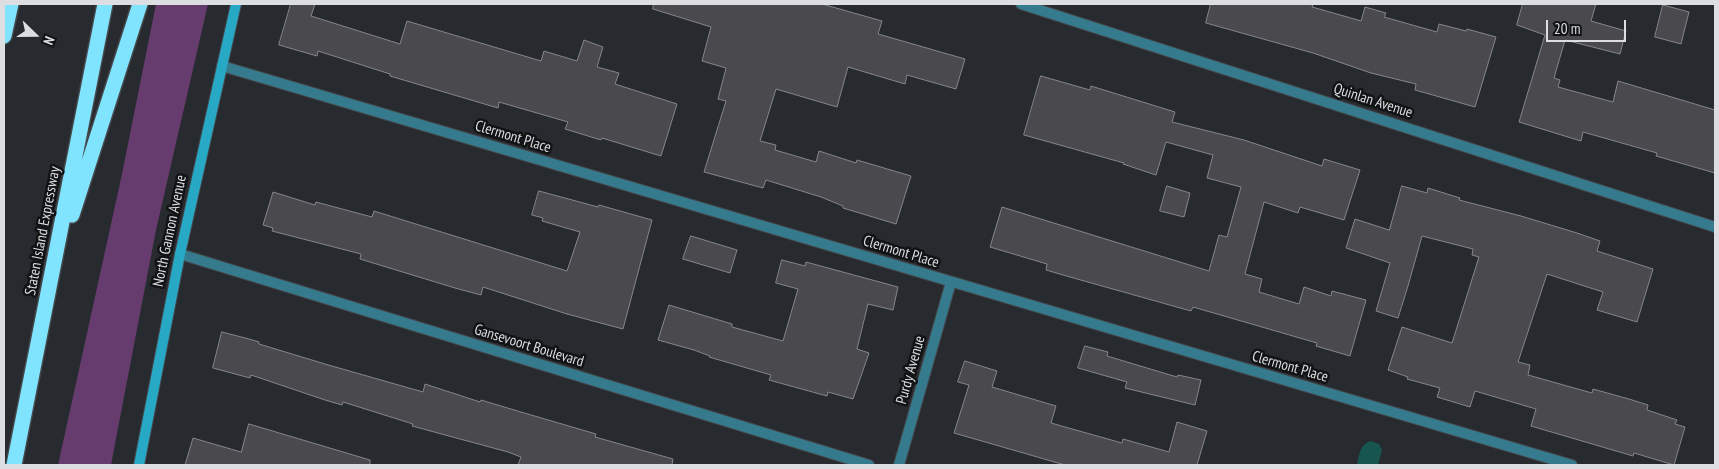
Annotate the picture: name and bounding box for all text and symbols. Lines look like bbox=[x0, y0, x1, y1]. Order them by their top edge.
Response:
north arrow bbox=[10, 10, 60, 60]
scale bar bbox=[1549, 10, 1629, 42]
text: 20 m bbox=[1554, 19, 1580, 38]
text: N bbox=[39, 34, 59, 47]
street label: Quinlan Avenue bbox=[1331, 80, 1415, 122]
street label: Clermont Place bbox=[473, 117, 553, 157]
street label: Staten Island Expressway bbox=[22, 165, 64, 297]
street label: North Gannon Avenue bbox=[149, 174, 191, 288]
street label: Clermont Place bbox=[861, 232, 941, 272]
street label: Gansevoort Boulevard bbox=[472, 321, 586, 371]
street label: Purdy Avenue bbox=[893, 334, 929, 406]
street label: Clermont Place bbox=[1250, 348, 1330, 386]

